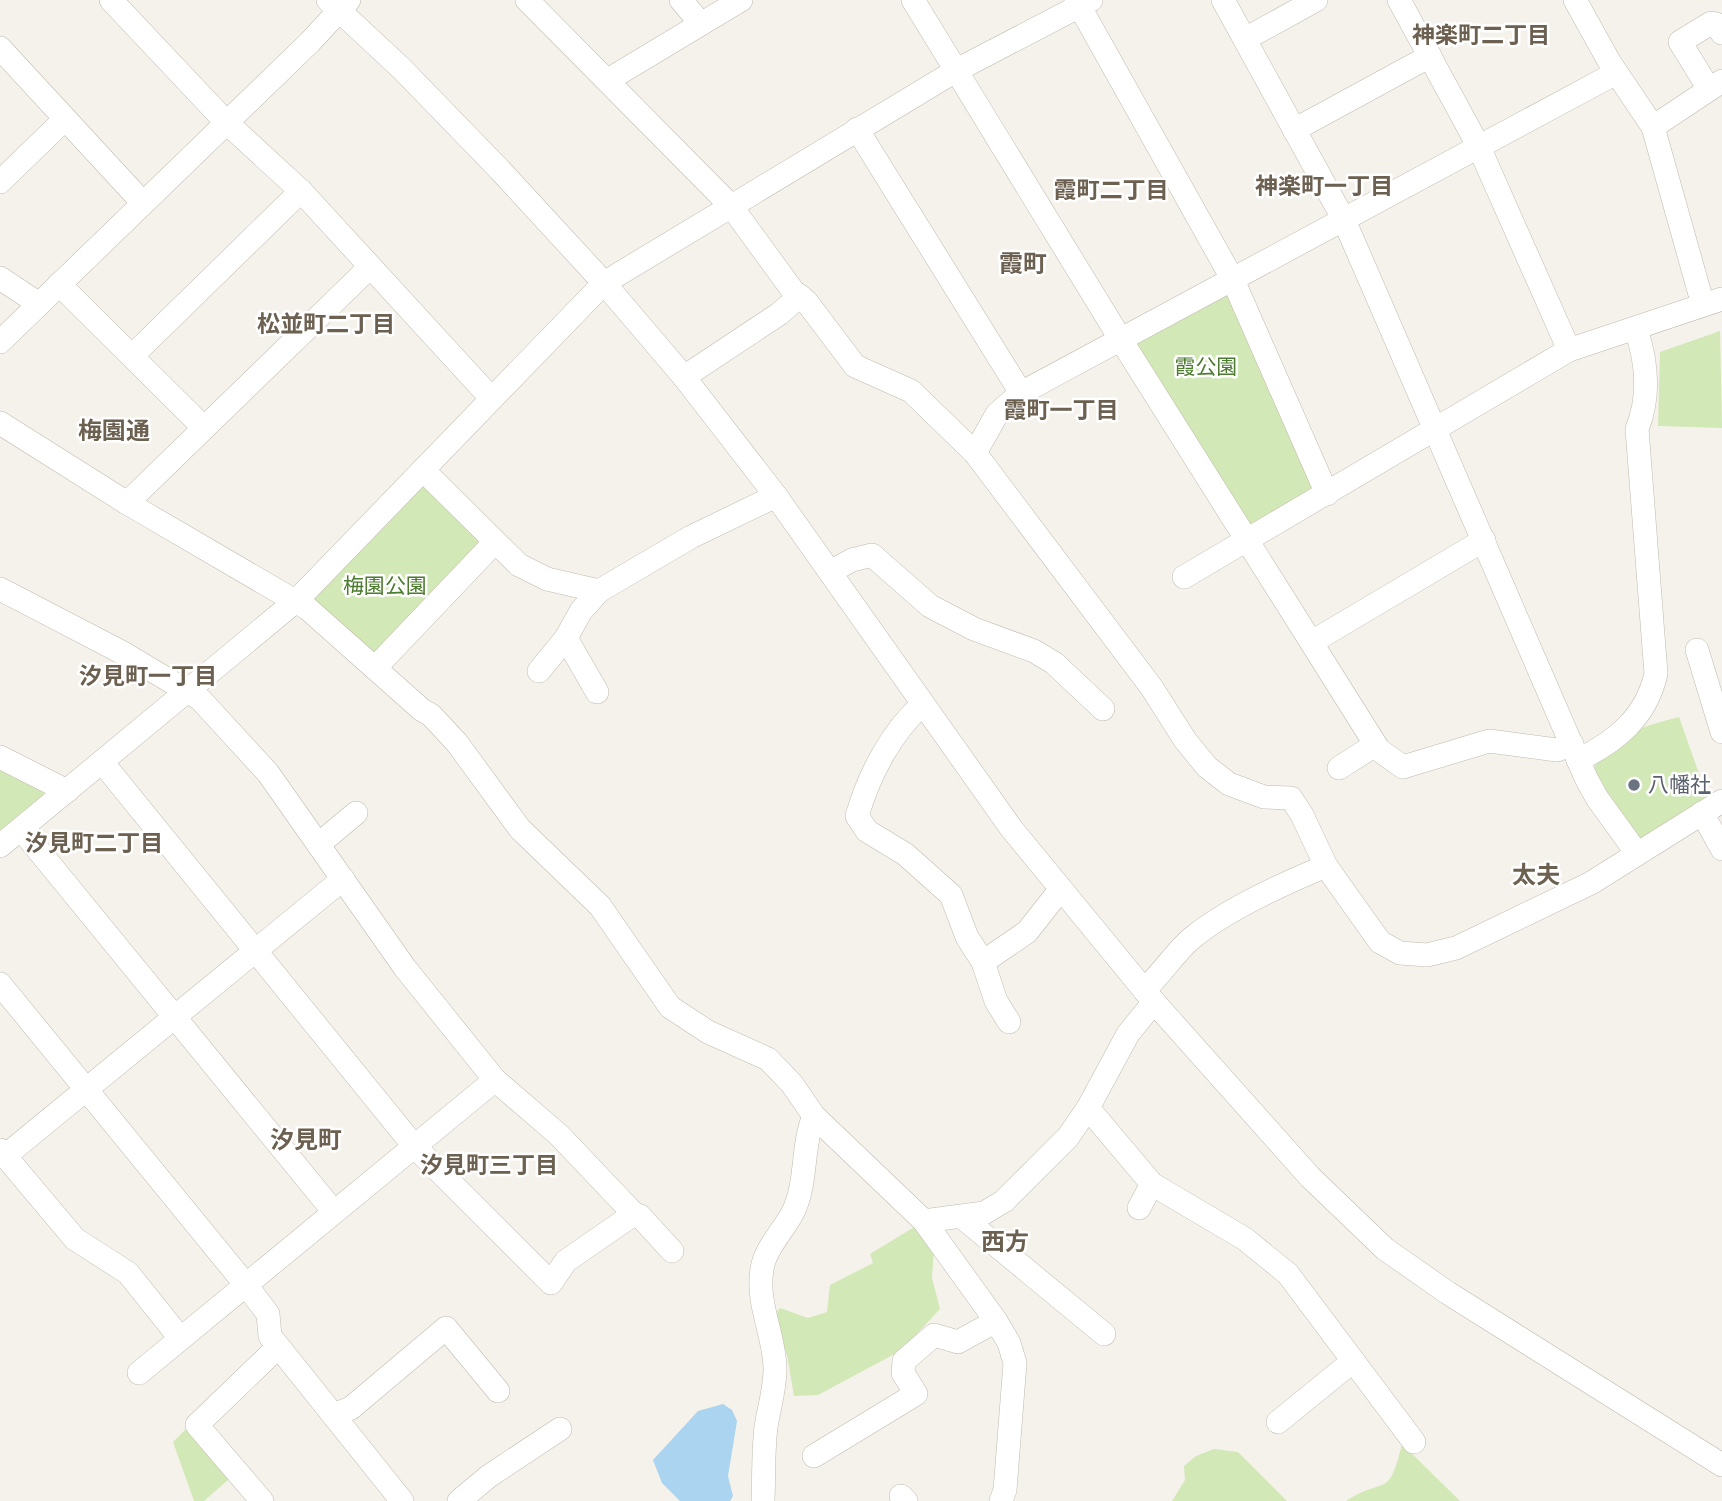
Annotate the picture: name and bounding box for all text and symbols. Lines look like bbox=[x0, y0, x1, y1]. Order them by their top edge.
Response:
district label: 神楽町二丁目 bbox=[1412, 21, 1550, 49]
district label: 神楽町一丁目 bbox=[1255, 172, 1393, 200]
district label: 霞町二丁目 bbox=[1054, 176, 1169, 204]
district label: 霞町 bbox=[999, 249, 1047, 278]
district label: 松並町二丁目 bbox=[257, 310, 395, 338]
park label: 霞公園 bbox=[1175, 354, 1238, 379]
district label: 霞町一丁目 bbox=[1004, 396, 1119, 424]
district label: 梅園通 bbox=[78, 416, 150, 445]
park label: 梅園公園 bbox=[343, 573, 427, 598]
district label: 汐見町一丁目 bbox=[79, 662, 217, 690]
place label: 八幡社 bbox=[1648, 772, 1711, 797]
marker: 八幡社 bbox=[1626, 777, 1642, 793]
district label: 汐見町二丁目 bbox=[25, 829, 163, 857]
district label: 太夫 bbox=[1512, 860, 1560, 889]
district label: 汐見町 bbox=[270, 1125, 342, 1154]
district label: 汐見町三丁目 bbox=[420, 1151, 558, 1179]
district label: 西方 bbox=[981, 1227, 1029, 1256]

